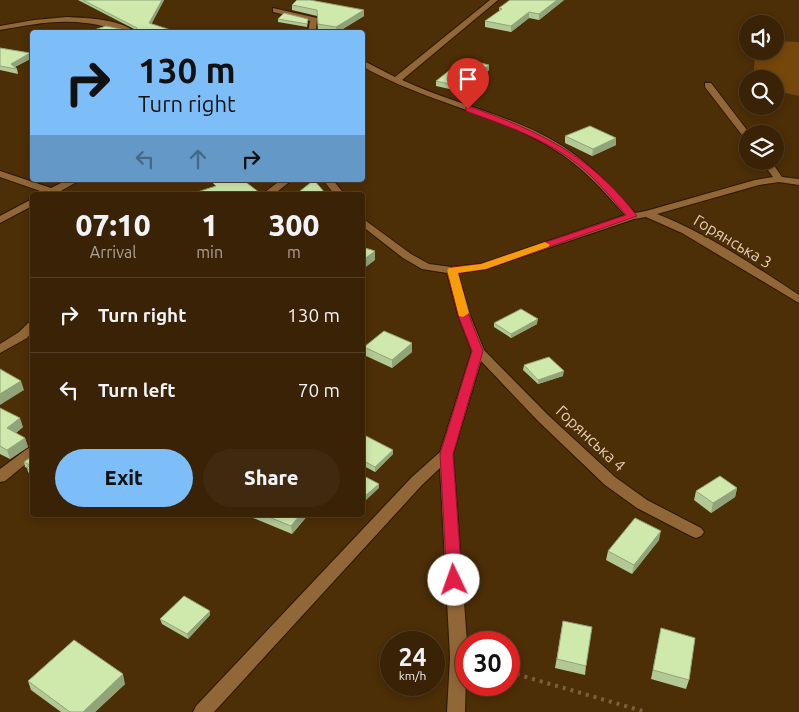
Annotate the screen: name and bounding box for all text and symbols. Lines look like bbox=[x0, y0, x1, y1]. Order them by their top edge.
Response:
map controls bbox=[739, 15, 784, 170]
button: sound bbox=[739, 15, 784, 60]
icon: right bbox=[55, 50, 120, 115]
text: 130 m bbox=[138, 50, 236, 90]
pin bbox=[447, 58, 489, 109]
icon: arrive bbox=[454, 65, 482, 93]
button: search bbox=[739, 70, 784, 115]
text: Turn right bbox=[138, 91, 236, 116]
button: layers bbox=[739, 125, 784, 170]
icon: left bbox=[131, 145, 159, 173]
icon: ahead bbox=[184, 145, 212, 173]
icon: right bbox=[237, 145, 265, 173]
text: 07:10 bbox=[76, 208, 151, 242]
text: 1 bbox=[201, 208, 218, 242]
text: 300 bbox=[269, 208, 319, 242]
street label: Горянська 3 bbox=[691, 211, 775, 271]
text: Arrival bbox=[90, 243, 136, 261]
text: min bbox=[196, 243, 223, 261]
text: m bbox=[287, 243, 301, 261]
icon: right bbox=[55, 301, 83, 329]
text: Turn right bbox=[98, 304, 186, 326]
text: 130 m bbox=[287, 304, 340, 326]
icon: left bbox=[55, 376, 83, 404]
text: Turn left bbox=[98, 379, 176, 401]
text: 70 m bbox=[298, 379, 340, 401]
street label: Горянська 4 bbox=[553, 401, 629, 475]
button: Exit bbox=[55, 449, 193, 507]
button: Share bbox=[203, 449, 340, 507]
position arrow bbox=[427, 553, 479, 605]
speed limit sign: 30 bbox=[455, 631, 520, 696]
text: 24 bbox=[398, 643, 427, 671]
text: km/h bbox=[399, 669, 426, 682]

